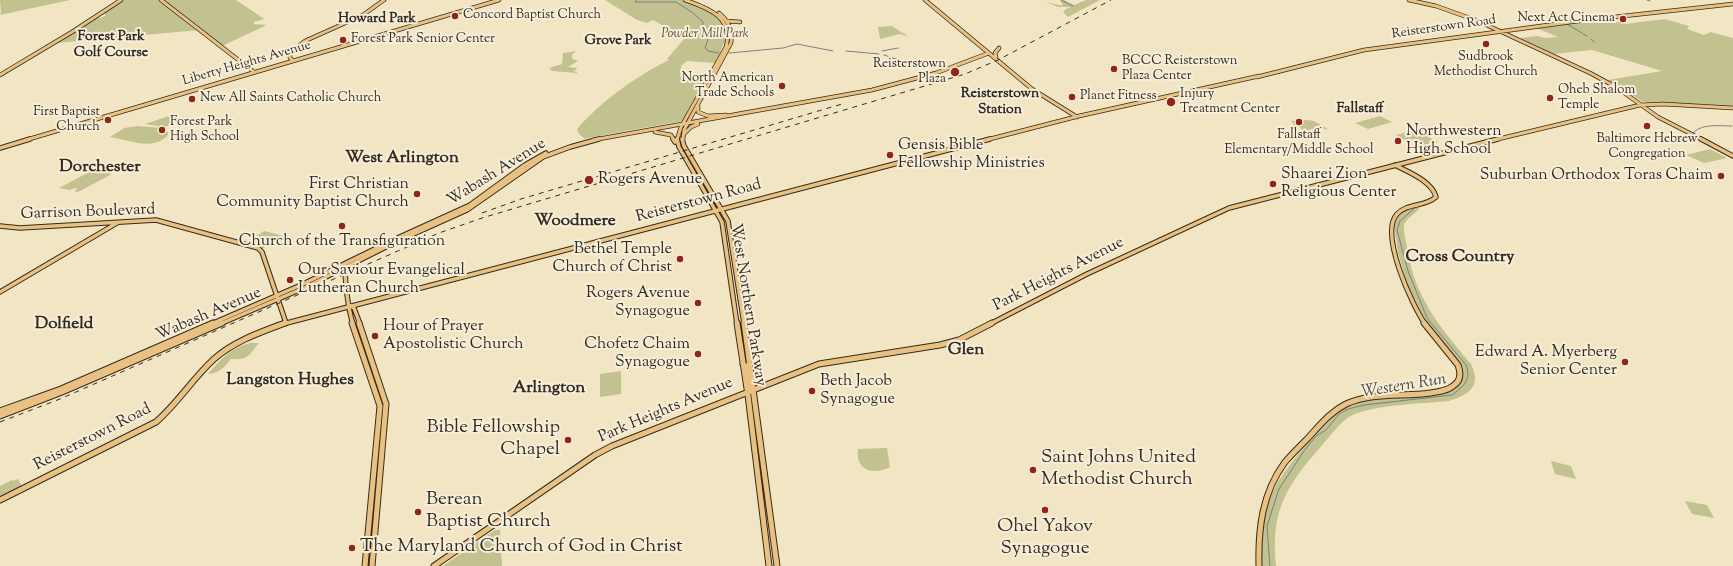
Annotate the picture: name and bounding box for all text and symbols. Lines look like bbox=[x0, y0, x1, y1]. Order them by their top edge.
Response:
place label: Concord Baptist Church bbox=[463, 8, 601, 24]
marker: Concord Baptist Church bbox=[450, 11, 460, 21]
place label: Next Act Cinema bbox=[1517, 11, 1615, 27]
district label: Howard Park bbox=[338, 12, 416, 28]
street label: Reisterstown Road bbox=[1391, 13, 1497, 43]
marker: Next Act Cinema bbox=[1618, 14, 1628, 24]
park label: Powder Mill Park bbox=[661, 27, 749, 43]
district label: Forest Park Golf Course bbox=[74, 30, 148, 62]
place label: Forest Park Senior Center bbox=[351, 32, 495, 48]
district label: Grove Park bbox=[584, 34, 652, 50]
marker: Forest Park Senior Center bbox=[338, 35, 348, 45]
street label: Liberty Heights Avenue bbox=[181, 38, 313, 90]
marker: Sudbrook Methodist Church bbox=[1481, 39, 1491, 49]
place label: Sudbrook Methodist Church bbox=[1434, 50, 1538, 81]
place label: BCCC Reisterstown Plaza Center bbox=[1122, 54, 1237, 85]
place label: Reisterstown Plaza bbox=[873, 57, 946, 88]
marker: BCCC Reisterstown Plaza Center bbox=[1109, 64, 1119, 74]
marker: Reisterstown Plaza bbox=[949, 66, 961, 78]
place label: North American Trade Schools bbox=[682, 71, 774, 102]
marker: North American Trade Schools bbox=[777, 81, 787, 91]
place label: Oheb Shalom Temple bbox=[1558, 83, 1635, 114]
district label: Reisterstown Station bbox=[961, 87, 1039, 120]
place label: Injury Treatment Center bbox=[1180, 87, 1280, 118]
place label: Planet Fitness bbox=[1080, 89, 1157, 105]
place label: New All Saints Catholic Church bbox=[200, 91, 381, 107]
marker: Planet Fitness bbox=[1067, 92, 1077, 102]
marker: Oheb Shalom Temple bbox=[1545, 93, 1555, 103]
marker: New All Saints Catholic Church bbox=[187, 94, 197, 104]
marker: Injury Treatment Center bbox=[1165, 96, 1177, 108]
district label: Fallstaff bbox=[1336, 102, 1384, 118]
place label: First Baptist Church bbox=[33, 105, 100, 136]
marker: First Baptist Church bbox=[103, 115, 113, 125]
place label: Forest Park High School bbox=[170, 115, 239, 146]
marker: Fallstaff Elementary/Middle School bbox=[1294, 117, 1304, 127]
marker: Baltimore Hebrew Congregation bbox=[1642, 121, 1652, 131]
place label: Northwestern High School bbox=[1406, 122, 1502, 160]
marker: Forest Park High School bbox=[157, 125, 167, 135]
place label: Fallstaff Elementary/Middle School bbox=[1224, 128, 1374, 159]
place label: Baltimore Hebrew Congregation bbox=[1596, 132, 1698, 163]
street label: Wabash Avenue bbox=[444, 135, 550, 211]
place label: Gensis Bible Fellowship Ministries bbox=[898, 136, 1045, 174]
marker: Northwestern High School bbox=[1393, 136, 1403, 146]
district label: West Arlington bbox=[345, 149, 459, 169]
marker: Gensis Bible Fellowship Ministries bbox=[885, 150, 895, 160]
district label: Dorchester bbox=[59, 158, 141, 178]
place label: Shaarei Zion Religious Center bbox=[1281, 165, 1396, 203]
place label: Suburban Orthodox Toras Chaim bbox=[1480, 166, 1713, 186]
place label: Rogers Avenue bbox=[598, 170, 702, 190]
marker: Suburban Orthodox Toras Chaim bbox=[1716, 171, 1726, 181]
marker: Rogers Avenue bbox=[583, 174, 595, 186]
place label: First Christian Community Baptist Church bbox=[216, 175, 409, 213]
street label: Reisterstown Road bbox=[634, 176, 764, 228]
marker: Shaarei Zion Religious Center bbox=[1268, 179, 1278, 189]
marker: First Christian Community Baptist Church bbox=[412, 189, 422, 199]
street label: Garrison Boulevard bbox=[20, 201, 156, 225]
district label: Woodmere bbox=[534, 212, 616, 232]
marker: Church of the Transfiguration bbox=[337, 221, 347, 231]
street label: West Northern Parkway bbox=[725, 222, 769, 388]
place label: Church of the Transfiguration bbox=[239, 232, 445, 252]
street label: Park Heights Avenue bbox=[990, 234, 1128, 316]
place label: Bethel Temple Church of Christ bbox=[553, 240, 672, 278]
district label: Cross Country bbox=[1406, 248, 1514, 268]
marker: Bethel Temple Church of Christ bbox=[675, 254, 685, 264]
place label: Our Saviour Evangelical Lutheran Church bbox=[298, 261, 465, 299]
marker: Our Saviour Evangelical Lutheran Church bbox=[285, 275, 295, 285]
street label: Wabash Avenue bbox=[153, 284, 265, 346]
place label: Rogers Avenue Synagogue bbox=[586, 284, 690, 322]
marker: Rogers Avenue Synagogue bbox=[693, 298, 703, 308]
district label: Dolfield bbox=[35, 315, 93, 335]
place label: Hour of Prayer Apostolistic Church bbox=[383, 317, 524, 355]
marker: Hour of Prayer Apostolistic Church bbox=[370, 331, 380, 341]
place label: Chofetz Chaim Synagogue bbox=[584, 335, 690, 373]
district label: Glen bbox=[948, 341, 984, 361]
place label: Edward A. Myerberg Senior Center bbox=[1475, 343, 1617, 381]
marker: Chofetz Chaim Synagogue bbox=[693, 349, 703, 359]
marker: Edward A. Myerberg Senior Center bbox=[1620, 357, 1630, 367]
water label: Western Run bbox=[1360, 370, 1448, 404]
district label: Langston Hughes bbox=[226, 371, 354, 391]
place label: Beth Jacob Synagogue bbox=[820, 372, 895, 410]
street label: Park Heights Avenue bbox=[596, 374, 736, 448]
district label: Arlington bbox=[513, 379, 585, 399]
marker: Beth Jacob Synagogue bbox=[807, 386, 817, 396]
street label: Reisterstown Road bbox=[31, 400, 155, 476]
place label: Bible Fellowship Chapel bbox=[427, 418, 560, 462]
marker: Bible Fellowship Chapel bbox=[563, 435, 573, 445]
place label: Saint Johns United Methodist Church bbox=[1041, 448, 1196, 492]
marker: Saint Johns United Methodist Church bbox=[1028, 465, 1038, 475]
place label: Berean Baptist Church bbox=[426, 490, 551, 534]
marker: Ohel Yakov Synagogue bbox=[1040, 505, 1050, 515]
marker: Berean Baptist Church bbox=[413, 507, 423, 517]
place label: Ohel Yakov Synagogue bbox=[997, 517, 1093, 561]
place label: The Maryland Church of God in Christ bbox=[360, 537, 683, 559]
marker: The Maryland Church of God in Christ bbox=[347, 543, 357, 553]

